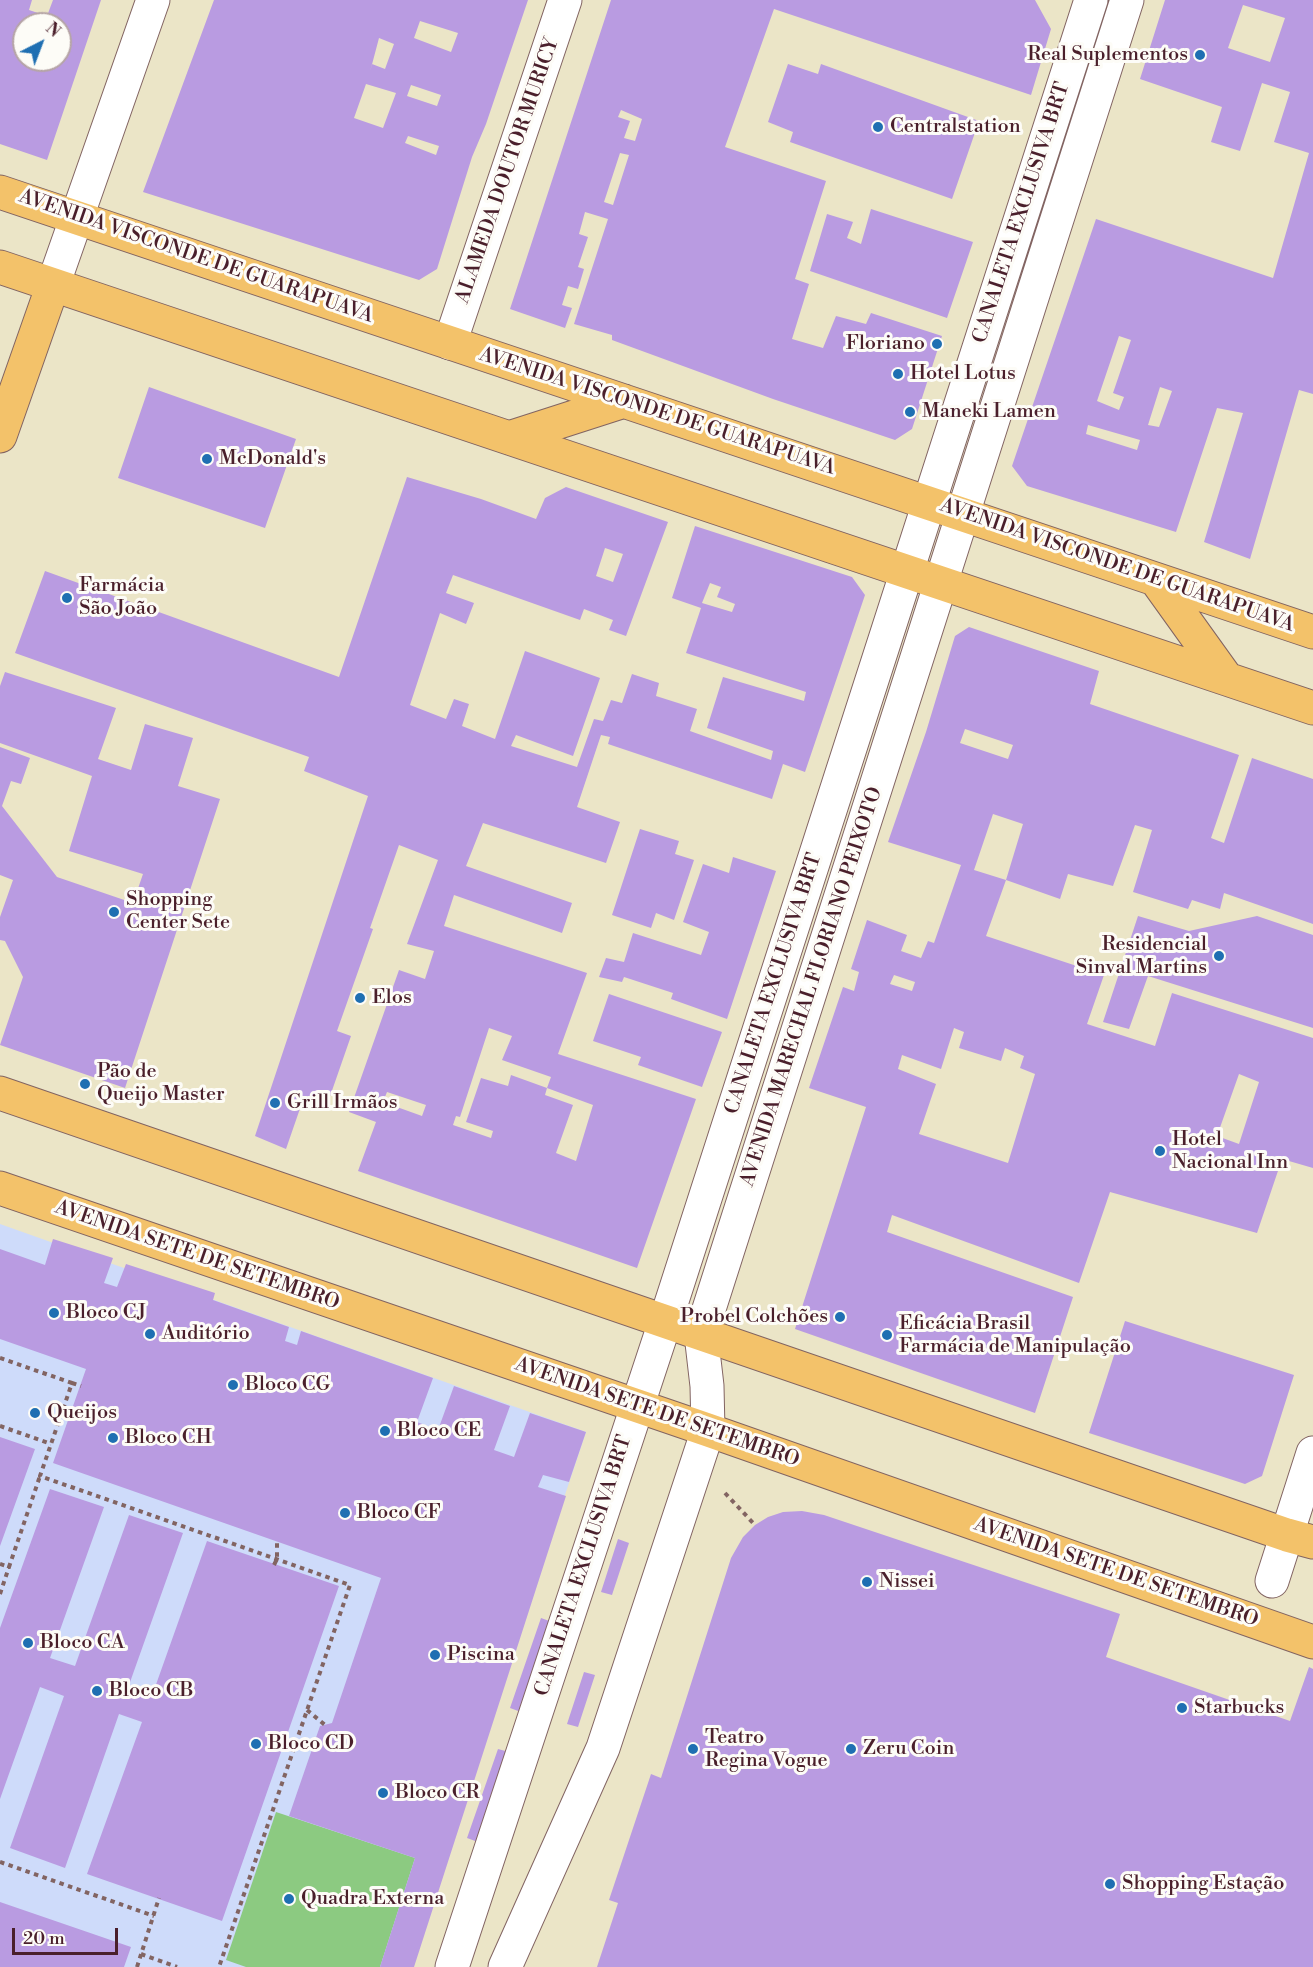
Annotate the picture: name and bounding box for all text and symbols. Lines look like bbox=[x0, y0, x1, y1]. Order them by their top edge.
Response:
north arrow bbox=[12, 12, 72, 72]
text: N bbox=[41, 18, 64, 42]
street label: ALAMEDA DOUTOR MURICY bbox=[451, 35, 565, 307]
place label: Real Suplementos bbox=[1027, 43, 1188, 67]
marker: Real Suplementos bbox=[1193, 48, 1207, 62]
street label: CANALETA EXCLUSIVA BRT bbox=[968, 80, 1076, 346]
place label: Centralstation bbox=[890, 115, 1021, 139]
marker: Centralstation bbox=[871, 120, 885, 134]
street label: AVENIDA VISCONDE DE GUARAPUAVA bbox=[16, 185, 376, 329]
place label: Floriano bbox=[846, 332, 925, 356]
marker: Floriano bbox=[930, 337, 944, 351]
street label: AVENIDA VISCONDE DE GUARAPUAVA bbox=[476, 343, 838, 481]
place label: Hotel Lotus bbox=[910, 362, 1016, 386]
marker: Hotel Lotus bbox=[891, 367, 905, 381]
place label: Maneki Lamen bbox=[922, 400, 1056, 424]
marker: Maneki Lamen bbox=[903, 405, 917, 419]
place label: McDonald's bbox=[219, 447, 326, 471]
marker: McDonald's bbox=[200, 452, 214, 466]
street label: AVENIDA VISCONDE DE GUARAPUAVA bbox=[937, 494, 1297, 638]
place label: Farmácia São João bbox=[79, 574, 164, 621]
marker: Farmácia São João bbox=[60, 591, 74, 605]
street label: AVENIDA MARECHAL FLORIANO PEIXOTO bbox=[736, 784, 888, 1190]
street label: CANALETA EXCLUSIVA BRT bbox=[720, 851, 828, 1117]
place label: Shopping Center Sete bbox=[126, 888, 230, 935]
marker: Shopping Center Sete bbox=[107, 905, 121, 919]
place label: Residencial Sinval Martins bbox=[1076, 933, 1207, 980]
marker: Residencial Sinval Martins bbox=[1212, 949, 1226, 963]
place label: Elos bbox=[372, 986, 412, 1010]
marker: Elos bbox=[353, 991, 367, 1005]
place label: Pão de Queijo Master bbox=[97, 1060, 225, 1107]
marker: Pão de Queijo Master bbox=[78, 1077, 92, 1091]
place label: Grill Irmãos bbox=[287, 1091, 398, 1115]
marker: Grill Irmãos bbox=[268, 1096, 282, 1110]
place label: Hotel Nacional Inn bbox=[1172, 1128, 1288, 1175]
marker: Hotel Nacional Inn bbox=[1153, 1144, 1167, 1158]
street label: AVENIDA SETE DE SETEMBRO bbox=[52, 1196, 342, 1316]
place label: Bloco CJ bbox=[66, 1301, 146, 1325]
place label: Probel Colchões bbox=[680, 1305, 828, 1329]
marker: Bloco CJ bbox=[47, 1306, 61, 1320]
marker: Probel Colchões bbox=[833, 1310, 847, 1324]
place label: Eficácia Brasil Farmácia de Manipulação bbox=[899, 1312, 1131, 1359]
place label: Auditório bbox=[162, 1322, 250, 1346]
marker: Auditório bbox=[143, 1327, 157, 1341]
marker: Eficácia Brasil Farmácia de Manipulação bbox=[880, 1328, 894, 1342]
street label: AVENIDA SETE DE SETEMBRO bbox=[512, 1353, 802, 1473]
place label: Bloco CG bbox=[245, 1373, 330, 1397]
marker: Bloco CG bbox=[226, 1378, 240, 1392]
place label: Queijos bbox=[47, 1401, 117, 1425]
marker: Queijos bbox=[28, 1406, 42, 1420]
place label: Bloco CE bbox=[397, 1419, 481, 1443]
marker: Bloco CE bbox=[378, 1424, 392, 1438]
place label: Bloco CH bbox=[125, 1426, 212, 1450]
marker: Bloco CH bbox=[106, 1431, 120, 1445]
street label: CANALETA EXCLUSIVA BRT bbox=[530, 1433, 638, 1699]
place label: Bloco CF bbox=[357, 1501, 441, 1525]
marker: Bloco CF bbox=[338, 1506, 352, 1520]
street label: AVENIDA SETE DE SETEMBRO bbox=[971, 1513, 1261, 1633]
place label: Nissei bbox=[879, 1570, 935, 1594]
marker: Nissei bbox=[860, 1575, 874, 1589]
place label: Bloco CA bbox=[40, 1631, 125, 1655]
marker: Bloco CA bbox=[21, 1636, 35, 1650]
place label: Piscina bbox=[447, 1643, 515, 1667]
marker: Piscina bbox=[428, 1648, 442, 1662]
place label: Bloco CB bbox=[109, 1679, 193, 1703]
marker: Bloco CB bbox=[90, 1684, 104, 1698]
place label: Starbucks bbox=[1194, 1696, 1284, 1720]
marker: Starbucks bbox=[1175, 1701, 1189, 1715]
place label: Teatro Regina Vogue bbox=[705, 1726, 827, 1773]
place label: Bloco CD bbox=[268, 1732, 354, 1756]
marker: Bloco CD bbox=[249, 1737, 263, 1751]
place label: Zeru Coin bbox=[863, 1737, 954, 1761]
marker: Teatro Regina Vogue bbox=[686, 1742, 700, 1756]
marker: Zeru Coin bbox=[844, 1742, 858, 1756]
place label: Bloco CR bbox=[395, 1781, 479, 1805]
marker: Bloco CR bbox=[376, 1786, 390, 1800]
place label: Shopping Estação bbox=[1122, 1872, 1284, 1896]
marker: Shopping Estação bbox=[1103, 1877, 1117, 1891]
place label: Quadra Externa bbox=[301, 1887, 444, 1911]
marker: Quadra Externa bbox=[282, 1892, 296, 1906]
scale bar bbox=[15, 1916, 122, 1954]
text: 20 m bbox=[23, 1927, 65, 1950]

